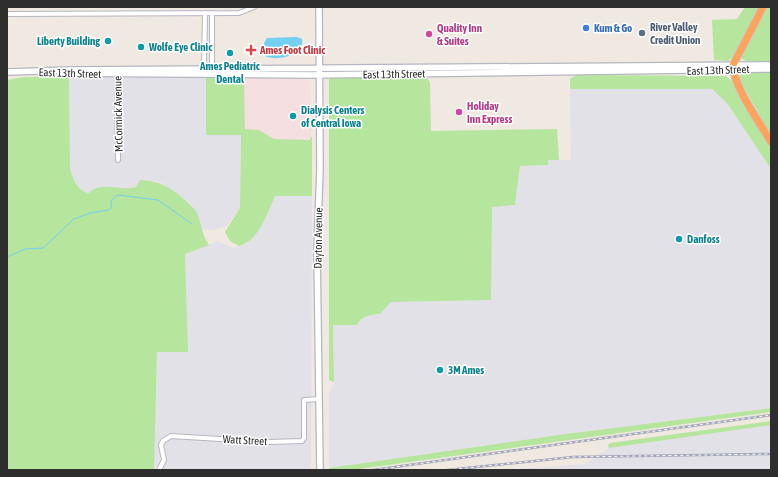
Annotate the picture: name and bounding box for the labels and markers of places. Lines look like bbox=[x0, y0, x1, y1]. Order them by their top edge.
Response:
place label: River Valley Credit Union bbox=[650, 21, 700, 46]
place label: Quality Inn & Suites bbox=[437, 22, 482, 47]
place label: Kum & Go bbox=[594, 22, 632, 34]
marker: Kum & Go bbox=[581, 23, 591, 33]
marker: River Valley Credit Union bbox=[637, 28, 647, 38]
marker: Quality Inn & Suites bbox=[424, 29, 434, 39]
place label: Liberty Building bbox=[37, 35, 100, 47]
marker: Liberty Building bbox=[103, 36, 113, 46]
place label: Wolfe Eye Clinic bbox=[148, 41, 213, 53]
marker: Wolfe Eye Clinic bbox=[136, 42, 146, 52]
marker: Ames Foot Clinic bbox=[245, 44, 257, 56]
place label: Ames Foot Clinic bbox=[259, 44, 326, 56]
marker: Ames Pediatric Dental bbox=[225, 48, 235, 58]
place label: Ames Pediatric Dental bbox=[199, 60, 261, 85]
place label: Holiday Inn Express bbox=[467, 100, 512, 125]
place label: Dialysis Centers of Central Iowa bbox=[301, 104, 365, 129]
marker: Holiday Inn Express bbox=[454, 107, 464, 117]
marker: Dialysis Centers of Central Iowa bbox=[288, 111, 298, 121]
place label: Danfoss bbox=[687, 233, 720, 245]
marker: Danfoss bbox=[674, 234, 684, 244]
place label: 3M Ames bbox=[448, 364, 484, 376]
marker: 3M Ames bbox=[435, 365, 445, 375]

